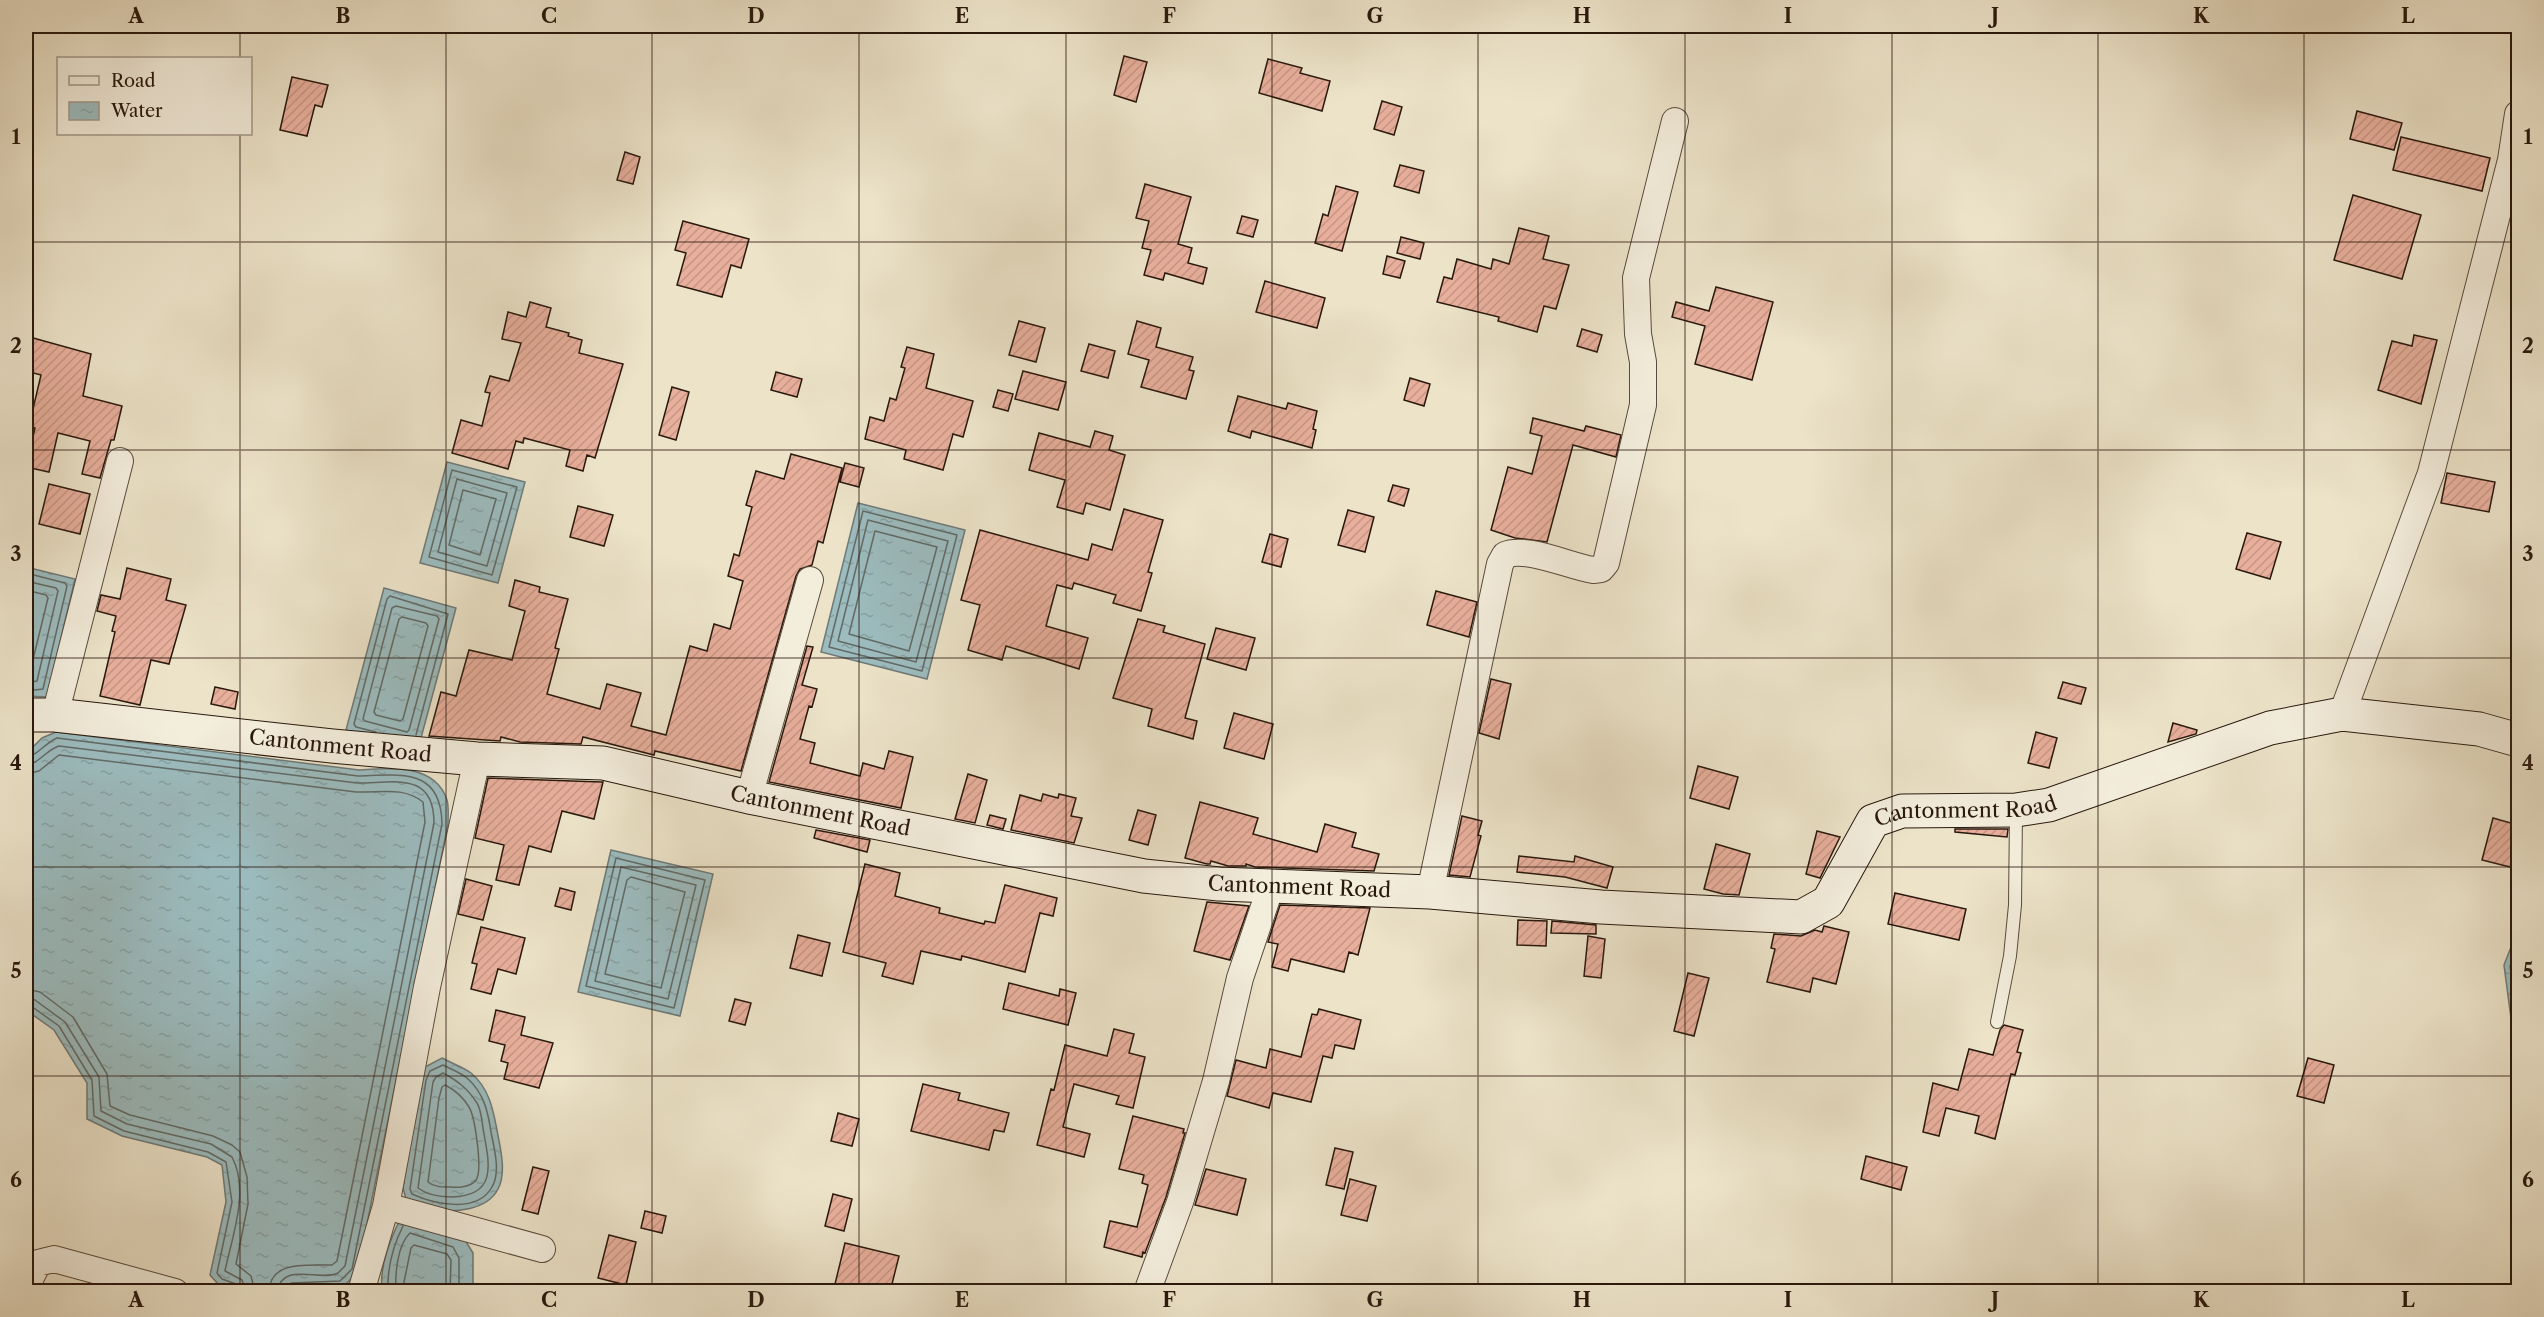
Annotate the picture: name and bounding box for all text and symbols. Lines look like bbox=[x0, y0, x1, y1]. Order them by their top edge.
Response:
text: A bbox=[127, 4, 144, 28]
text: B bbox=[336, 4, 351, 28]
text: C bbox=[541, 4, 557, 28]
text: D bbox=[747, 4, 765, 28]
text: E bbox=[955, 4, 969, 28]
text: F bbox=[1162, 4, 1176, 28]
text: G bbox=[1367, 4, 1384, 28]
text: H bbox=[1573, 4, 1591, 28]
text: I bbox=[1784, 4, 1792, 28]
text: J bbox=[1987, 4, 1999, 28]
text: K bbox=[2193, 4, 2210, 28]
text: L bbox=[2401, 4, 2415, 28]
legend bbox=[57, 57, 252, 135]
text: Road bbox=[111, 70, 156, 92]
text: Water bbox=[110, 100, 163, 122]
text: 1 bbox=[12, 125, 21, 149]
text: 1 bbox=[2524, 125, 2533, 149]
text: 2 bbox=[10, 334, 22, 358]
text: 2 bbox=[2522, 334, 2534, 358]
text: 3 bbox=[10, 542, 22, 566]
text: 3 bbox=[2522, 542, 2534, 566]
street label: Cantonment Road bbox=[248, 724, 433, 767]
text: 4 bbox=[10, 751, 22, 775]
text: 4 bbox=[2522, 751, 2534, 775]
street label: Cantonment Road bbox=[728, 780, 913, 841]
street label: Cantonment Road bbox=[1871, 790, 2060, 832]
street label: Cantonment Road bbox=[1207, 870, 1392, 903]
text: 5 bbox=[10, 959, 22, 983]
text: 5 bbox=[2522, 959, 2534, 983]
text: 6 bbox=[10, 1168, 22, 1192]
text: 6 bbox=[2522, 1168, 2534, 1192]
text: A bbox=[127, 1288, 144, 1312]
text: B bbox=[336, 1288, 351, 1312]
text: C bbox=[541, 1288, 557, 1312]
text: D bbox=[747, 1288, 765, 1312]
text: E bbox=[955, 1288, 969, 1312]
text: F bbox=[1162, 1288, 1176, 1312]
text: G bbox=[1367, 1288, 1384, 1312]
text: H bbox=[1573, 1288, 1591, 1312]
text: I bbox=[1784, 1288, 1792, 1312]
text: J bbox=[1987, 1288, 1999, 1312]
text: K bbox=[2193, 1288, 2210, 1312]
text: L bbox=[2401, 1288, 2415, 1312]

